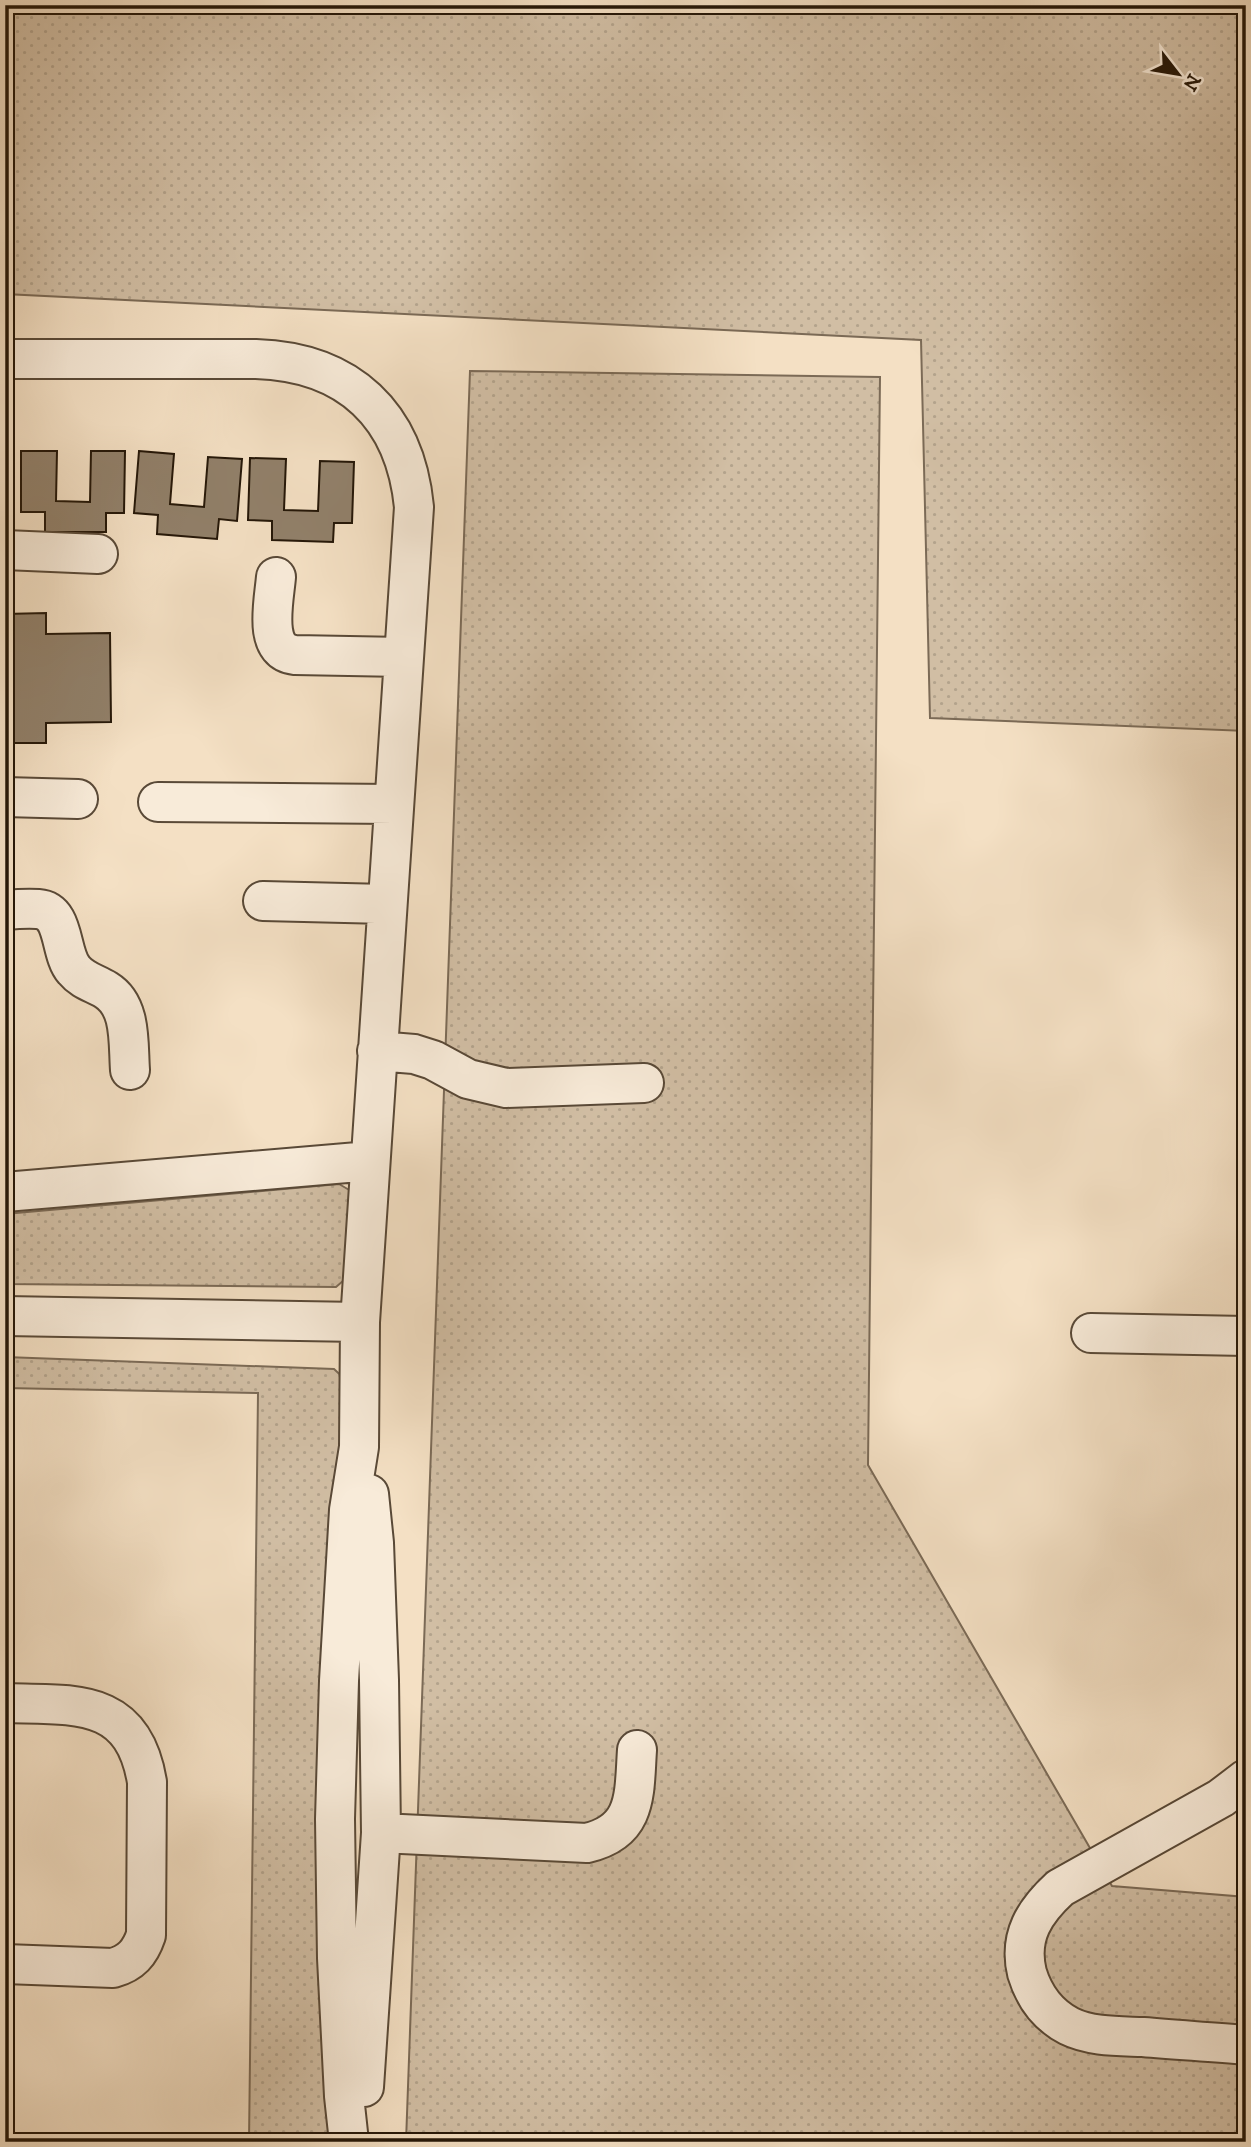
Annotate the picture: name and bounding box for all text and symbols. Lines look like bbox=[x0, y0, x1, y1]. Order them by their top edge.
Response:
north arrow bbox=[1142, 38, 1212, 108]
text: N bbox=[1177, 69, 1205, 95]

